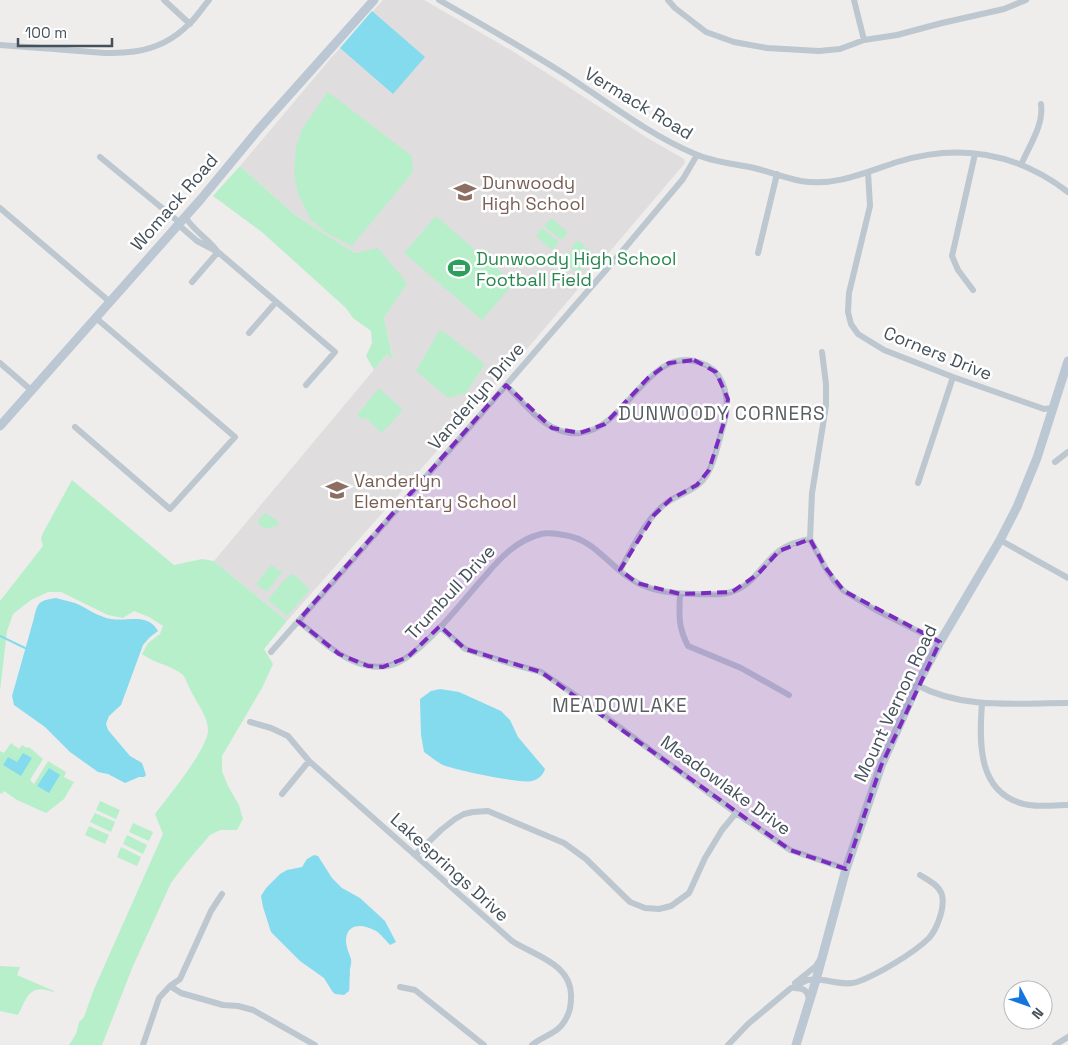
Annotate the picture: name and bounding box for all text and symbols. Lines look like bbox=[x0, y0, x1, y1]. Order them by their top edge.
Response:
scale bar bbox=[18, 15, 111, 47]
text: 100 m bbox=[25, 23, 67, 42]
street label: Vermack Road bbox=[580, 62, 698, 144]
street label: Womack Road bbox=[125, 149, 223, 255]
place label: Dunwoody High School bbox=[482, 171, 585, 215]
school or university icon: Dunwoody High School bbox=[452, 179, 478, 205]
place label: Dunwoody High School Football Field bbox=[476, 247, 677, 291]
sports icon: Dunwoody High School Football Field bbox=[446, 255, 472, 281]
street label: Corners Drive bbox=[880, 321, 996, 385]
street label: Vanderlyn Drive bbox=[423, 337, 529, 455]
district label: DUNWOODY CORNERS bbox=[618, 401, 826, 426]
place label: Vanderlyn Elementary School bbox=[354, 469, 517, 513]
school or university icon: Vanderlyn Elementary School bbox=[324, 477, 350, 503]
street label: Trumbull Drive bbox=[400, 540, 500, 644]
street label: Mount Vernon Road bbox=[848, 621, 942, 785]
district label: MEADOWLAKE bbox=[552, 693, 688, 718]
street label: Meadowlake Drive bbox=[656, 730, 796, 840]
street label: Lakesprings Drive bbox=[386, 808, 514, 926]
north arrow bbox=[1003, 980, 1053, 1030]
text: N bbox=[1028, 1004, 1048, 1023]

